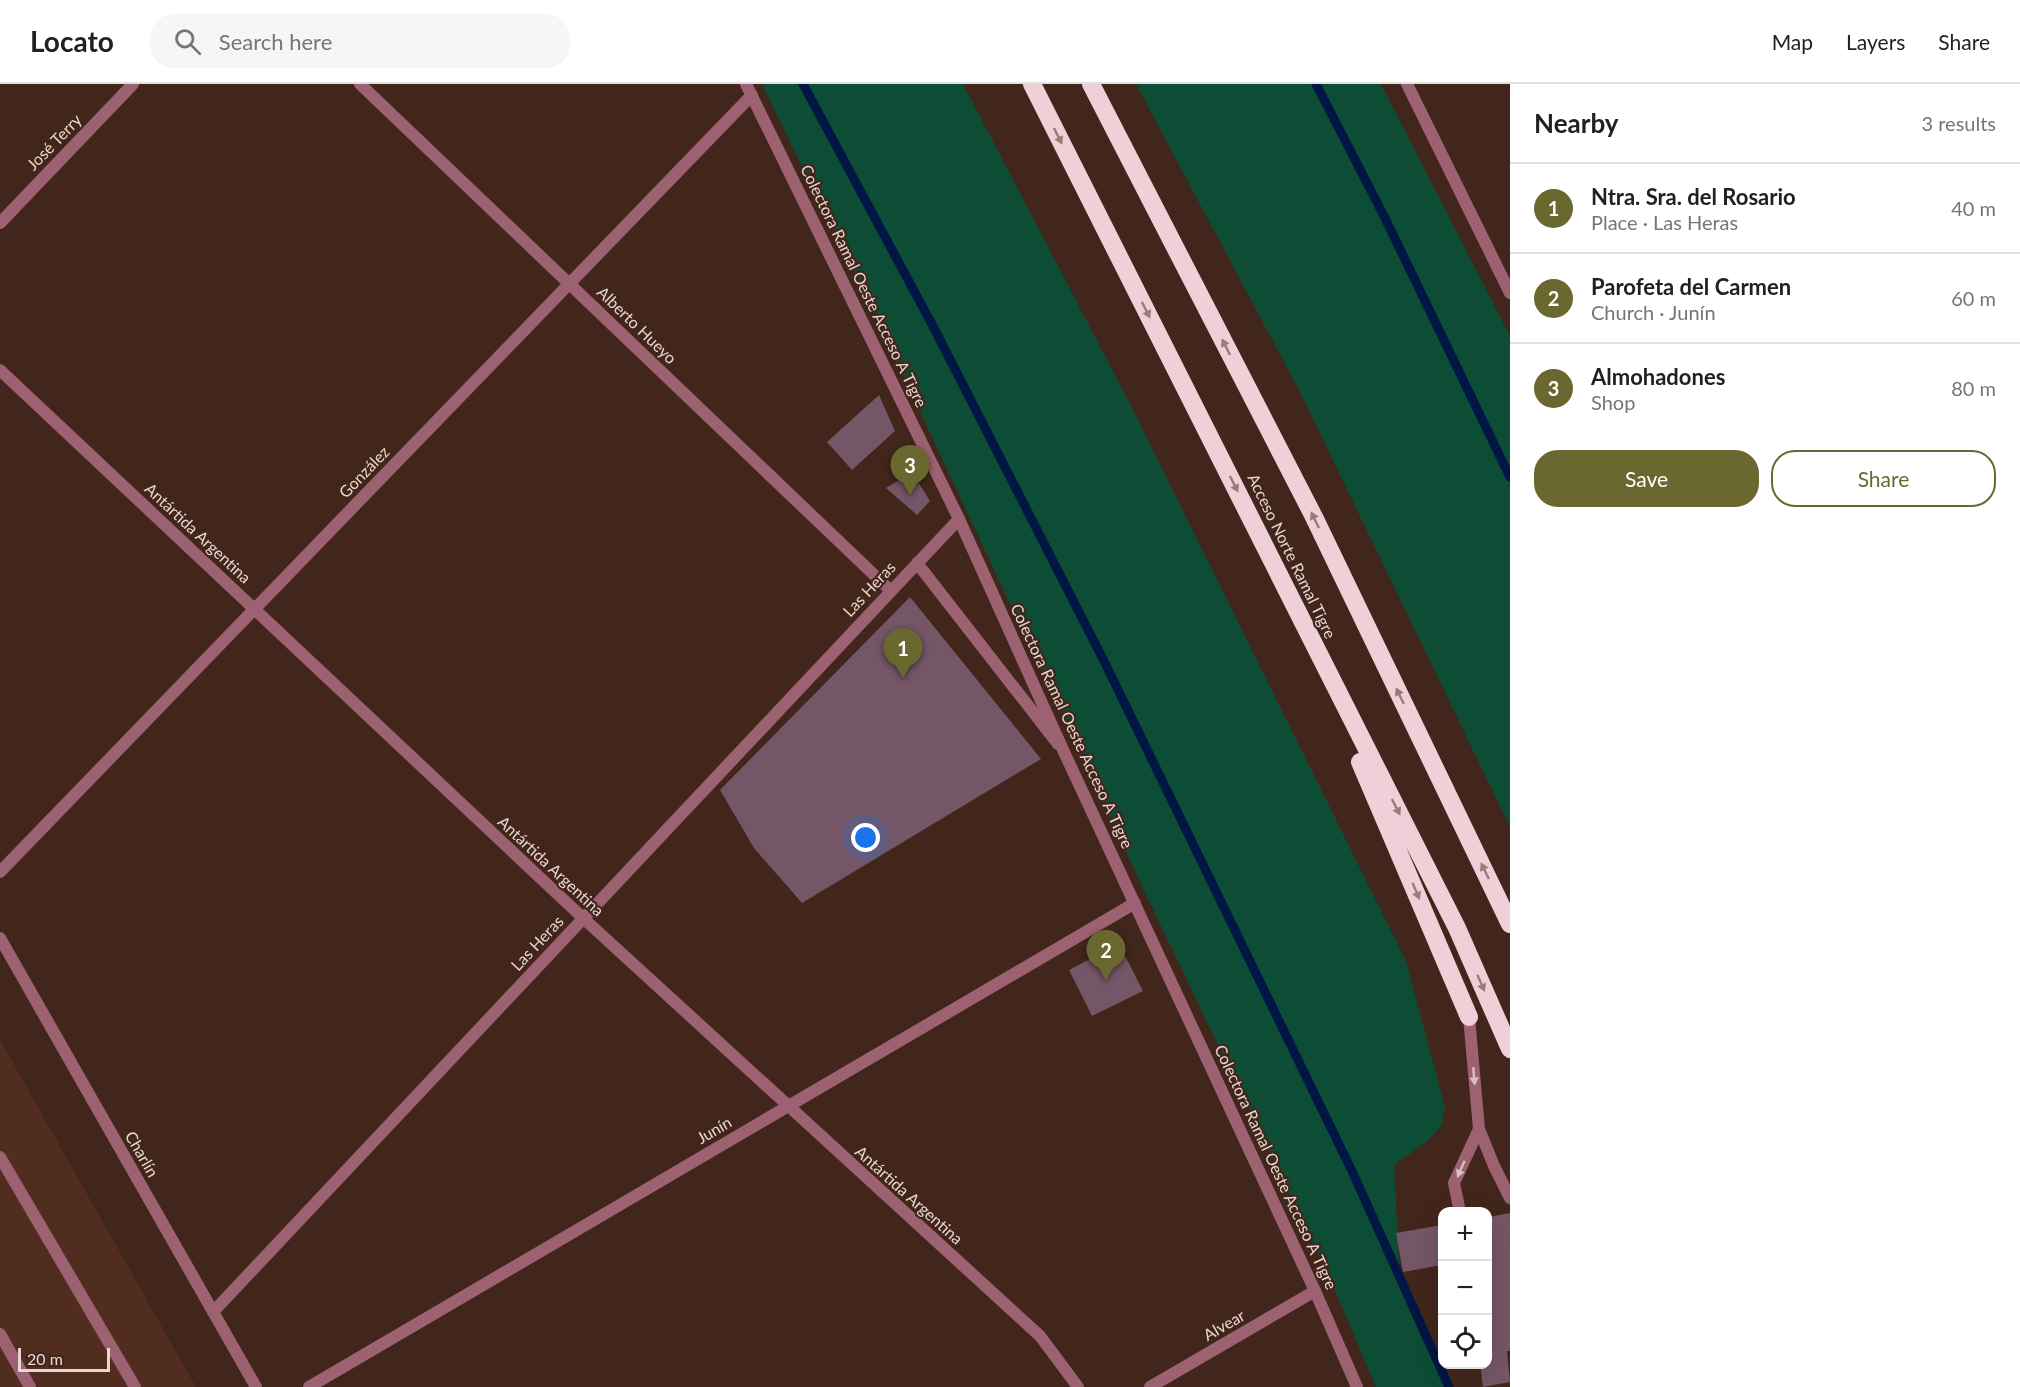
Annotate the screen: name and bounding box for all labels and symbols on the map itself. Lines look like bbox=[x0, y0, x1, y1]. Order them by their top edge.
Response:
street label: José Terry bbox=[22, 109, 85, 174]
one-way arrow bbox=[1053, 128, 1063, 145]
street label: Colectora Ramal Oeste Acceso A Tigre bbox=[797, 161, 932, 410]
street label: Alberto Hueyo bbox=[594, 282, 681, 367]
one-way arrow bbox=[1141, 302, 1151, 319]
one-way arrow bbox=[1221, 338, 1231, 355]
street label: González bbox=[334, 442, 393, 501]
pin: 3 bbox=[890, 446, 930, 495]
street label: Acceso Norte Ramal Tigre bbox=[1244, 470, 1341, 641]
one-way arrow bbox=[1229, 476, 1239, 493]
street label: Antártida Argentina bbox=[141, 479, 255, 587]
one-way arrow bbox=[1310, 511, 1320, 528]
street label: Las Heras bbox=[838, 557, 899, 620]
street label: Colectora Ramal Oeste Acceso A Tigre bbox=[1007, 600, 1138, 851]
pin: 1 bbox=[884, 628, 922, 678]
one-way arrow bbox=[1395, 687, 1404, 704]
one-way arrow bbox=[1391, 799, 1401, 816]
street label: Antártida Argentina bbox=[494, 812, 608, 920]
your location bbox=[851, 823, 880, 852]
one-way arrow bbox=[1480, 863, 1489, 880]
one-way arrow bbox=[1411, 882, 1421, 900]
street label: Las Heras bbox=[506, 911, 567, 974]
pin: 2 bbox=[1086, 930, 1126, 980]
one-way arrow bbox=[1477, 974, 1486, 992]
street label: Colectora Ramal Oeste Acceso A Tigre bbox=[1211, 1041, 1342, 1292]
one-way arrow bbox=[1469, 1066, 1479, 1085]
street label: Junín bbox=[693, 1112, 735, 1147]
street label: Charlín bbox=[122, 1127, 163, 1180]
street label: Antártida Argentina bbox=[852, 1141, 967, 1248]
one-way arrow bbox=[1456, 1161, 1465, 1178]
street label: Alvear bbox=[1200, 1305, 1248, 1344]
scale bar bbox=[18, 1345, 110, 1372]

